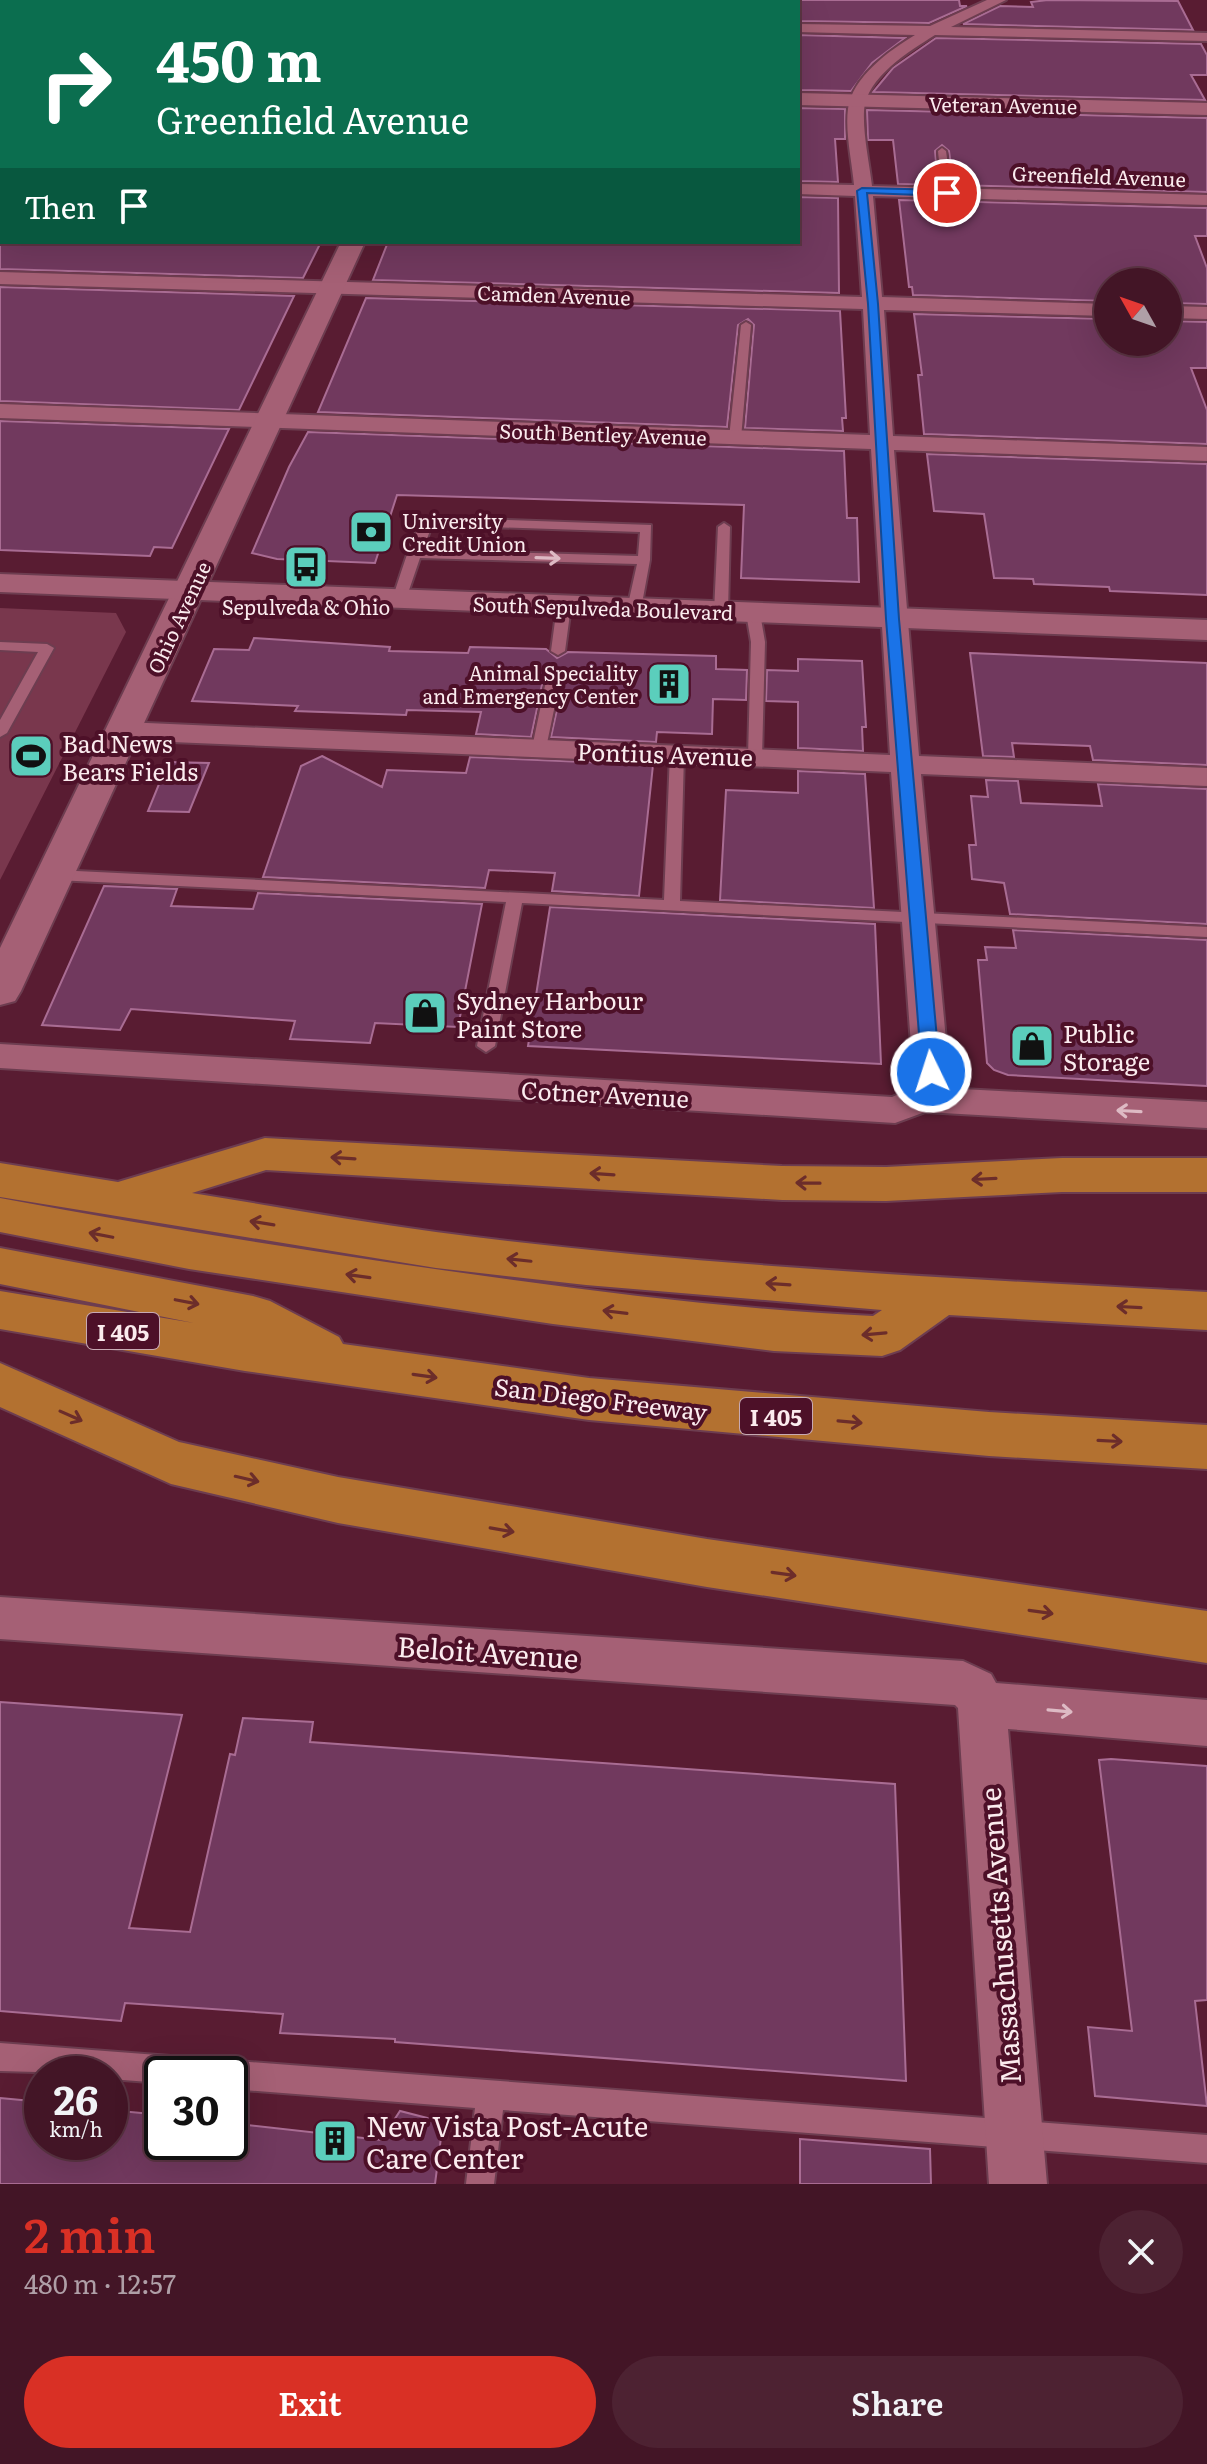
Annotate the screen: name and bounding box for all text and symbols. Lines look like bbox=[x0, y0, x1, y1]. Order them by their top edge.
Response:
text: 450 m bbox=[156, 16, 322, 99]
icon: right bbox=[24, 32, 128, 136]
street label: Veteran Avenue bbox=[928, 88, 1078, 120]
text: Greenfield Avenue bbox=[156, 92, 469, 145]
street label: Greenfield Avenue bbox=[1012, 157, 1186, 193]
pin bbox=[913, 159, 981, 227]
icon: arrive bbox=[925, 171, 969, 215]
text: Then bbox=[24, 184, 96, 228]
icon: arrive bbox=[112, 184, 156, 228]
north arrow bbox=[1094, 268, 1182, 356]
map controls bbox=[1094, 268, 1182, 356]
street label: Camden Avenue bbox=[477, 276, 631, 312]
street label: South Bentley Avenue bbox=[499, 414, 707, 452]
place label: University Credit Union bbox=[402, 505, 526, 558]
bank icon: University Credit Union bbox=[347, 508, 395, 556]
bus stop icon: Sepulveda & Ohio bbox=[282, 543, 330, 591]
one-way arrow bbox=[534, 550, 561, 565]
street label: Ohio Avenue bbox=[139, 556, 217, 678]
street label: South Sepulveda Boulevard bbox=[472, 587, 734, 627]
place label: Sepulveda & Ohio bbox=[222, 591, 390, 621]
place label: Animal Speciality and Emergency Center bbox=[422, 657, 639, 710]
building icon: Animal Speciality and Emergency Center bbox=[645, 660, 693, 708]
place label: Bad News Bears Fields bbox=[62, 725, 198, 788]
sports icon: Bad News Bears Fields bbox=[7, 732, 55, 780]
street label: Pontius Avenue bbox=[576, 732, 754, 774]
place label: Sydney Harbour Paint Store bbox=[456, 982, 644, 1045]
shop icon: Sydney Harbour Paint Store bbox=[401, 989, 449, 1037]
place label: Public Storage bbox=[1063, 1015, 1150, 1078]
shop icon: Public Storage bbox=[1008, 1022, 1056, 1070]
position arrow bbox=[889, 1030, 973, 1114]
street label: Cotner Avenue bbox=[520, 1071, 690, 1115]
one-way arrow bbox=[1116, 1103, 1143, 1118]
one-way arrow bbox=[330, 1150, 357, 1165]
one-way arrow bbox=[589, 1166, 616, 1181]
one-way arrow bbox=[971, 1172, 998, 1187]
one-way arrow bbox=[795, 1175, 822, 1191]
one-way arrow bbox=[250, 1215, 275, 1230]
one-way arrow bbox=[89, 1226, 115, 1241]
one-way arrow bbox=[506, 1252, 533, 1267]
one-way arrow bbox=[346, 1268, 371, 1283]
one-way arrow bbox=[765, 1276, 792, 1291]
one-way arrow bbox=[173, 1295, 199, 1310]
one-way arrow bbox=[1116, 1299, 1143, 1314]
one-way arrow bbox=[602, 1305, 629, 1320]
road number: I 405 bbox=[87, 1313, 159, 1349]
one-way arrow bbox=[861, 1327, 887, 1342]
street label: San Diego Freeway bbox=[493, 1368, 710, 1428]
one-way arrow bbox=[412, 1369, 437, 1384]
road number: I 405 bbox=[740, 1398, 812, 1434]
one-way arrow bbox=[59, 1409, 83, 1424]
one-way arrow bbox=[836, 1415, 863, 1430]
one-way arrow bbox=[1096, 1434, 1123, 1449]
one-way arrow bbox=[234, 1472, 259, 1487]
one-way arrow bbox=[489, 1523, 514, 1538]
one-way arrow bbox=[771, 1567, 796, 1582]
one-way arrow bbox=[1028, 1605, 1053, 1620]
street label: Beloit Avenue bbox=[396, 1624, 580, 1678]
one-way arrow bbox=[1046, 1703, 1073, 1718]
street label: Massachusetts Avenue bbox=[968, 1786, 1030, 2086]
speed limit sign: 30 bbox=[144, 2056, 248, 2160]
text: 26 bbox=[54, 2068, 98, 2127]
place label: New Vista Post-Acute Care Center bbox=[366, 2104, 648, 2178]
text: km/h bbox=[49, 2113, 103, 2143]
building icon: New Vista Post-Acute Care Center bbox=[311, 2117, 359, 2165]
text: 2 min bbox=[24, 2197, 156, 2268]
button: close bbox=[1099, 2210, 1183, 2294]
text: 480 m · 12:57 bbox=[24, 2263, 176, 2302]
button: Exit bbox=[24, 2356, 596, 2448]
button: Share bbox=[612, 2356, 1183, 2448]

